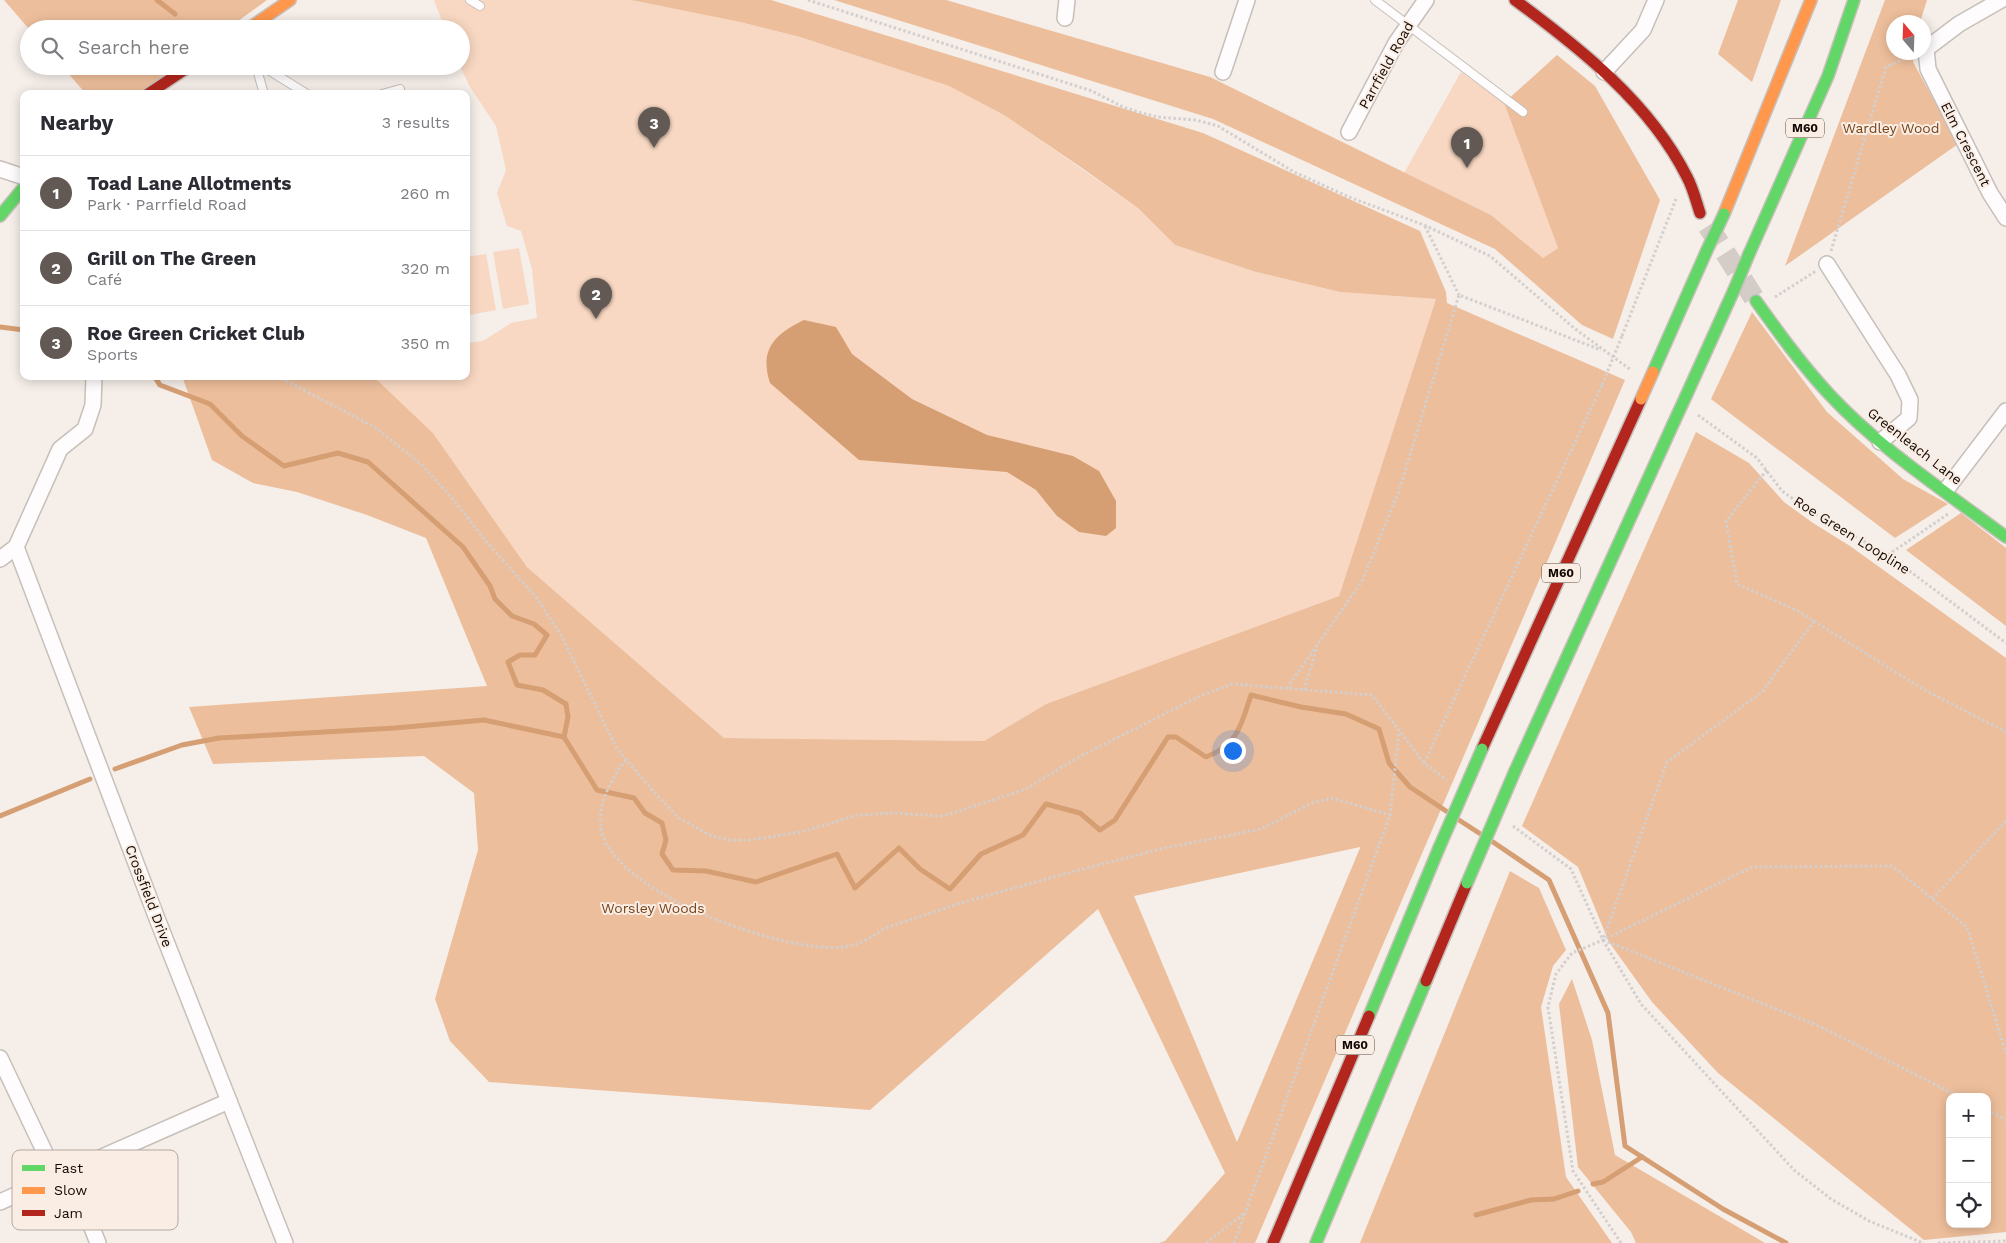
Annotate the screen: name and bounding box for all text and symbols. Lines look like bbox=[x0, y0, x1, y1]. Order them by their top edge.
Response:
north arrow bbox=[1886, 15, 1931, 60]
street label: Parrfield Road bbox=[1355, 19, 1417, 111]
search box bbox=[20, 20, 470, 75]
icon: search bbox=[38, 34, 66, 62]
text: Search here bbox=[78, 36, 189, 59]
street label: Elm Crescent bbox=[1938, 99, 1994, 189]
pin: 3 bbox=[638, 107, 670, 148]
text: Nearby bbox=[40, 110, 113, 135]
text: 3 results bbox=[382, 113, 450, 132]
road number: M60 bbox=[1786, 119, 1824, 138]
park label: Wardley Wood bbox=[1843, 120, 1939, 136]
pin: 1 bbox=[1451, 127, 1483, 168]
text: Toad Lane Allotments bbox=[87, 172, 291, 195]
text: 1 bbox=[53, 184, 59, 203]
text: 260 m bbox=[400, 184, 450, 203]
text: Park · Parrfield Road bbox=[87, 195, 247, 214]
text: Grill on The Green bbox=[87, 247, 256, 270]
text: 2 bbox=[51, 259, 61, 278]
text: 320 m bbox=[401, 259, 450, 278]
text: Café bbox=[87, 270, 122, 289]
pin: 2 bbox=[580, 278, 612, 319]
text: Roe Green Cricket Club bbox=[87, 322, 305, 345]
text: 3 bbox=[51, 334, 61, 353]
text: 350 m bbox=[401, 334, 450, 353]
text: Sports bbox=[87, 345, 138, 364]
street label: Greenleach Lane bbox=[1865, 404, 1965, 488]
street label: Roe Green Loopline bbox=[1791, 493, 1913, 577]
road number: M60 bbox=[1542, 564, 1580, 582]
your location bbox=[1220, 738, 1246, 764]
street label: Crossfield Drive bbox=[122, 843, 176, 949]
park label: Worsley Woods bbox=[601, 900, 705, 916]
road number: M60 bbox=[1336, 1036, 1374, 1054]
map controls bbox=[1946, 1093, 1991, 1228]
button: + bbox=[1946, 1093, 1991, 1138]
button: − bbox=[1946, 1138, 1991, 1183]
legend bbox=[12, 1150, 178, 1230]
text: Fast bbox=[54, 1160, 83, 1176]
text: Slow bbox=[54, 1182, 87, 1198]
button: locate bbox=[1946, 1183, 1991, 1228]
text: Jam bbox=[54, 1205, 83, 1221]

